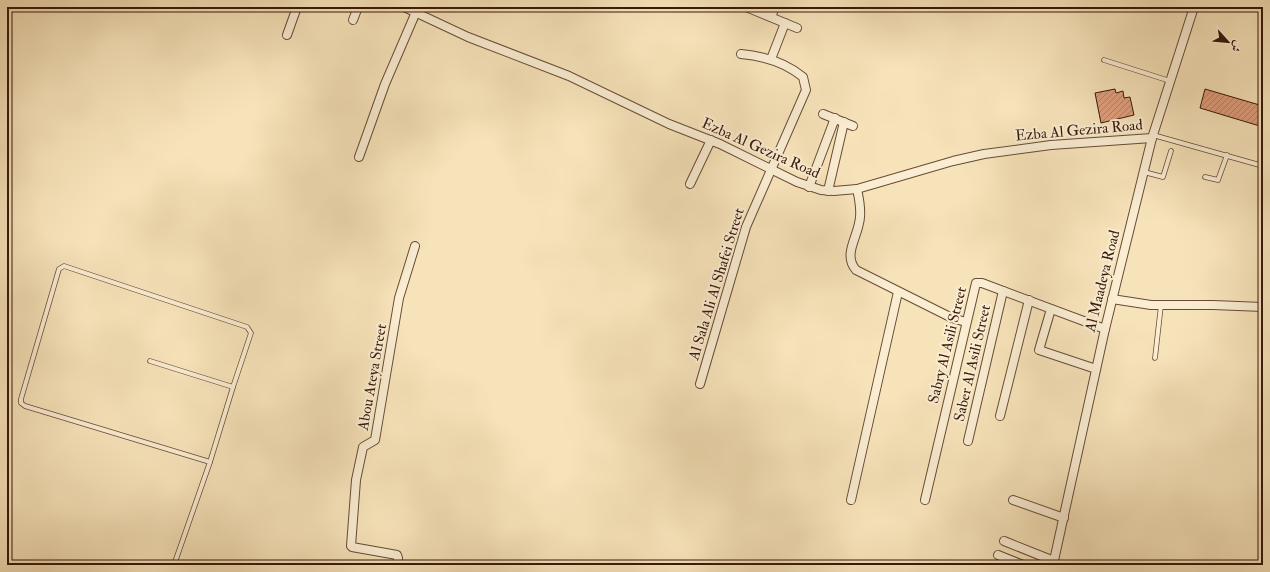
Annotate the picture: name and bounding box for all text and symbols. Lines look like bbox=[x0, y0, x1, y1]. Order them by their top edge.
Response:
north arrow bbox=[1208, 22, 1248, 62]
text: ش bbox=[1228, 38, 1245, 54]
street label: Ezba Al Gezira Road bbox=[699, 114, 824, 183]
street label: Ezba Al Gezira Road bbox=[1015, 115, 1144, 146]
street label: Al Sala Ali Al Shafei Street bbox=[684, 206, 749, 363]
street label: Al Maadeya Road bbox=[1080, 228, 1124, 335]
street label: Sabry Al Asili Street bbox=[924, 285, 971, 405]
street label: Saber Al Asili Street bbox=[950, 303, 995, 423]
street label: Abou Ateya Street bbox=[354, 322, 391, 433]

